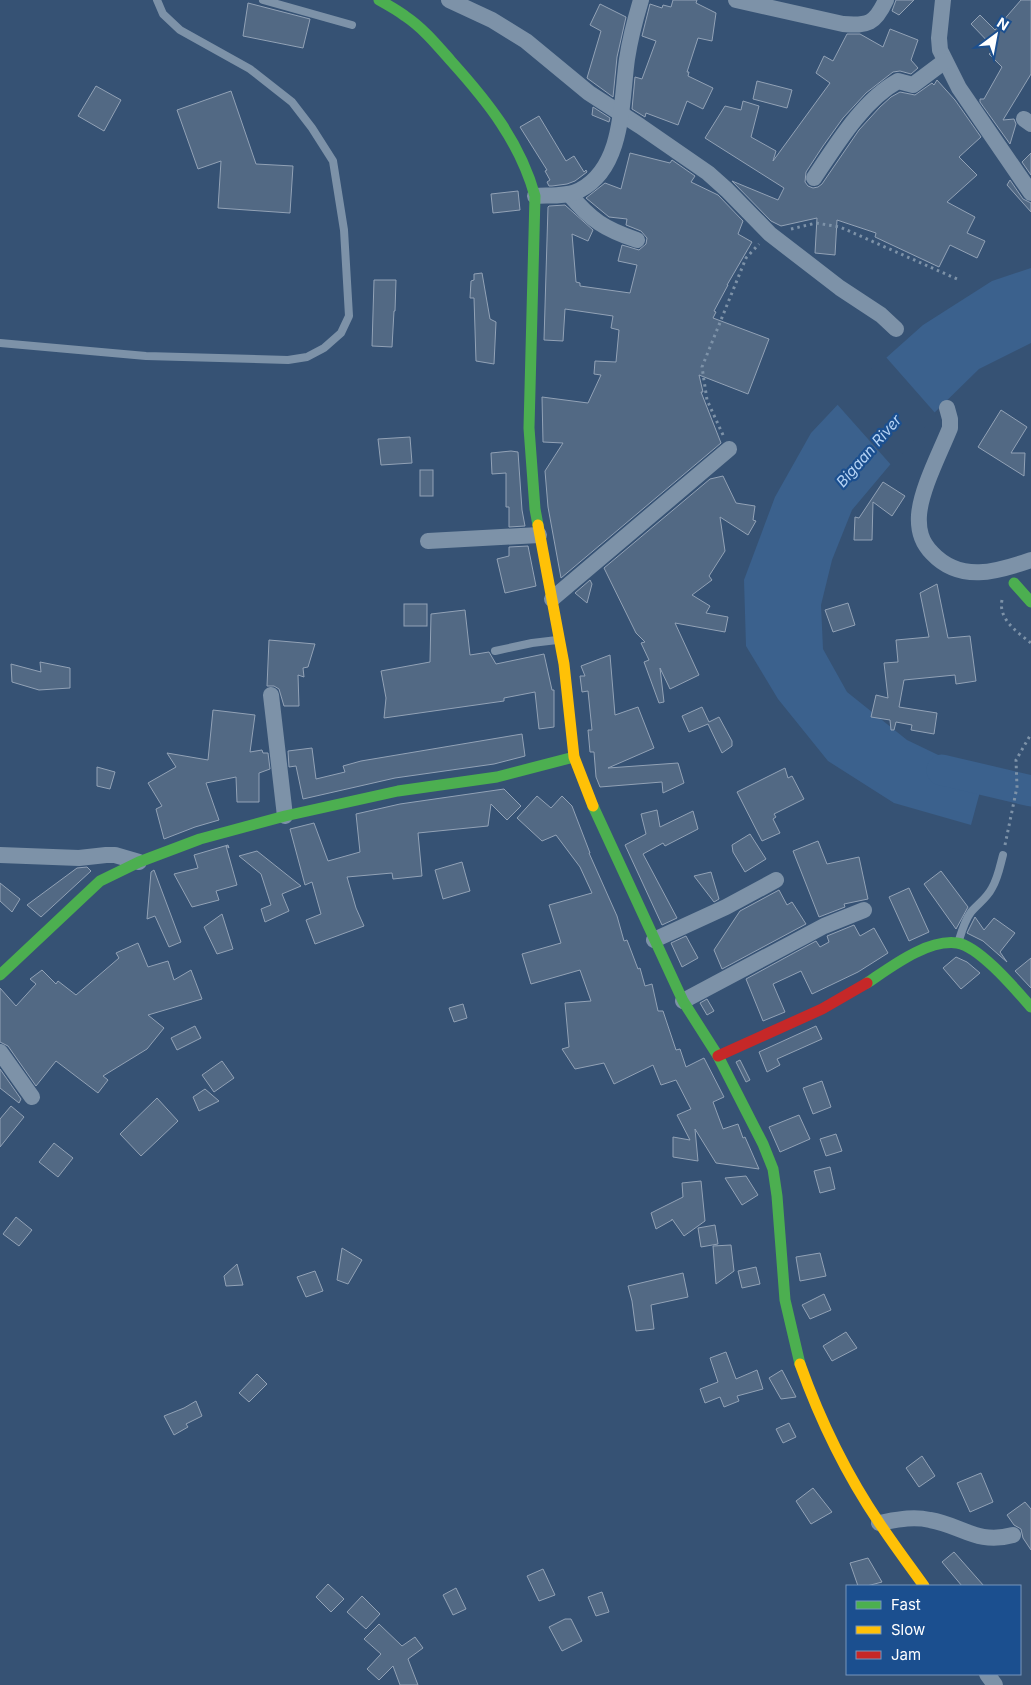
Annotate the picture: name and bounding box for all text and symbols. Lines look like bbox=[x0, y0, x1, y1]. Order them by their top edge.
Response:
north arrow bbox=[971, 10, 1021, 60]
text: N bbox=[994, 14, 1012, 34]
water label: Bigaan River bbox=[832, 410, 905, 491]
legend bbox=[846, 1585, 1021, 1675]
text: Fast bbox=[891, 1595, 921, 1614]
text: Slow bbox=[891, 1620, 925, 1639]
text: Jam bbox=[891, 1645, 921, 1664]

